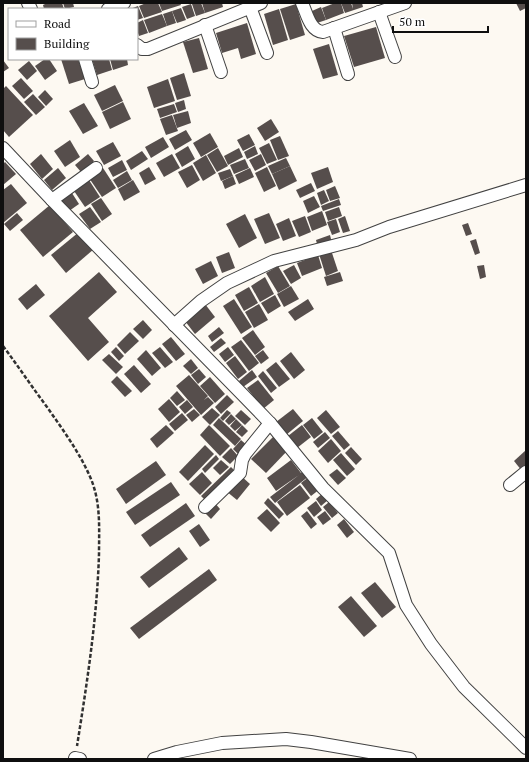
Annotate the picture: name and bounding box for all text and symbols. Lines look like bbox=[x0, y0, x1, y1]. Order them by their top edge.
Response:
legend bbox=[8, 8, 138, 60]
scale bar bbox=[393, 8, 488, 34]
text: 50 m bbox=[399, 14, 426, 29]
text: Road bbox=[44, 16, 71, 31]
text: Building bbox=[44, 36, 90, 51]

